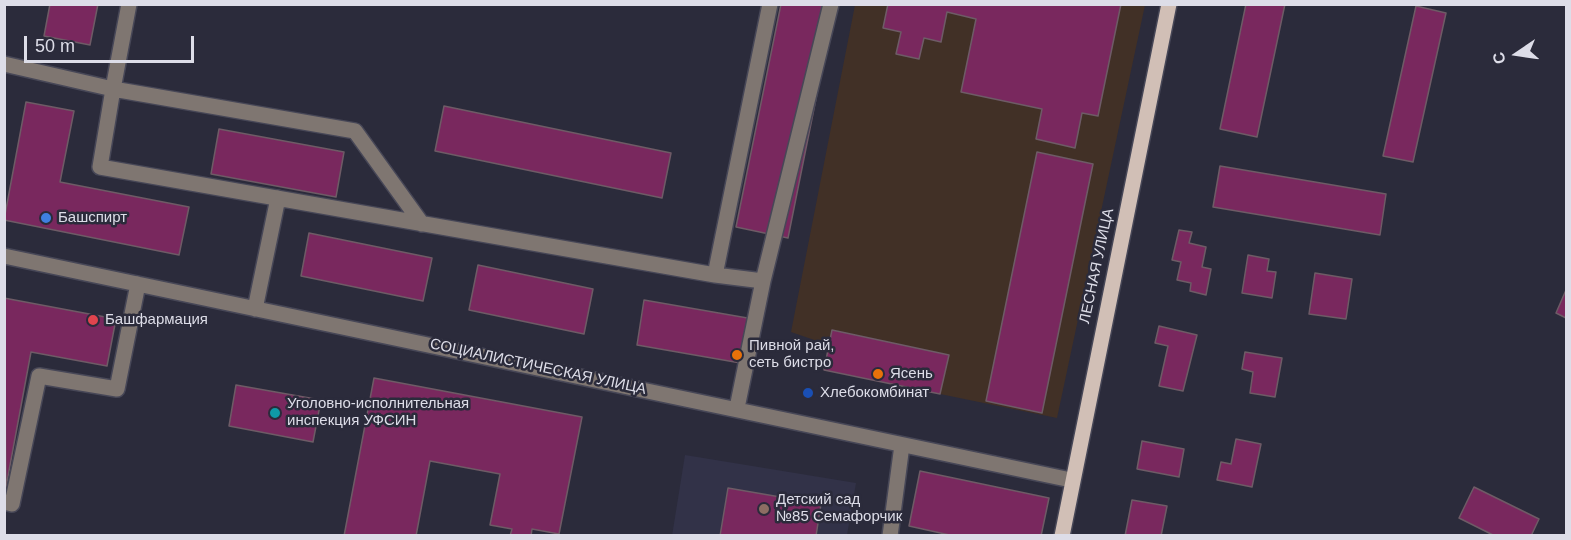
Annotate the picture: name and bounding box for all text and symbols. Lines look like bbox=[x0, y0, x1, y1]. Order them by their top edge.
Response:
scale bar bbox=[27, 24, 196, 62]
north arrow bbox=[1487, 24, 1547, 84]
text: 50 m bbox=[35, 36, 75, 56]
text: С bbox=[1489, 51, 1509, 66]
street label: ЛЕСНАЯ УЛИЦА bbox=[1076, 207, 1118, 325]
place label: Башспирт bbox=[58, 209, 127, 227]
marker: Башспирт bbox=[39, 211, 53, 225]
place label: Башфармация bbox=[105, 311, 208, 329]
marker: Башфармация bbox=[86, 313, 100, 327]
street label: СОЦИАЛИСТИЧЕСКАЯ УЛИЦА bbox=[428, 335, 648, 399]
place label: Пивной рай, сеть бистро bbox=[749, 337, 835, 372]
marker: Пивной рай, сеть бистро bbox=[730, 348, 744, 362]
place label: Ясень bbox=[890, 365, 933, 383]
marker: Ясень bbox=[871, 367, 885, 381]
place label: Хлебокомбинат bbox=[820, 384, 929, 402]
marker: Хлебокомбинат bbox=[801, 386, 815, 400]
place label: Уголовно-исполнительная инспекция УФСИН bbox=[287, 395, 469, 430]
marker: Уголовно-исполнительная инспекция УФСИН bbox=[268, 406, 282, 420]
place label: Детский сад №85 Семафорчик bbox=[776, 491, 902, 526]
marker: Детский сад №85 Семафорчик bbox=[757, 502, 771, 516]

